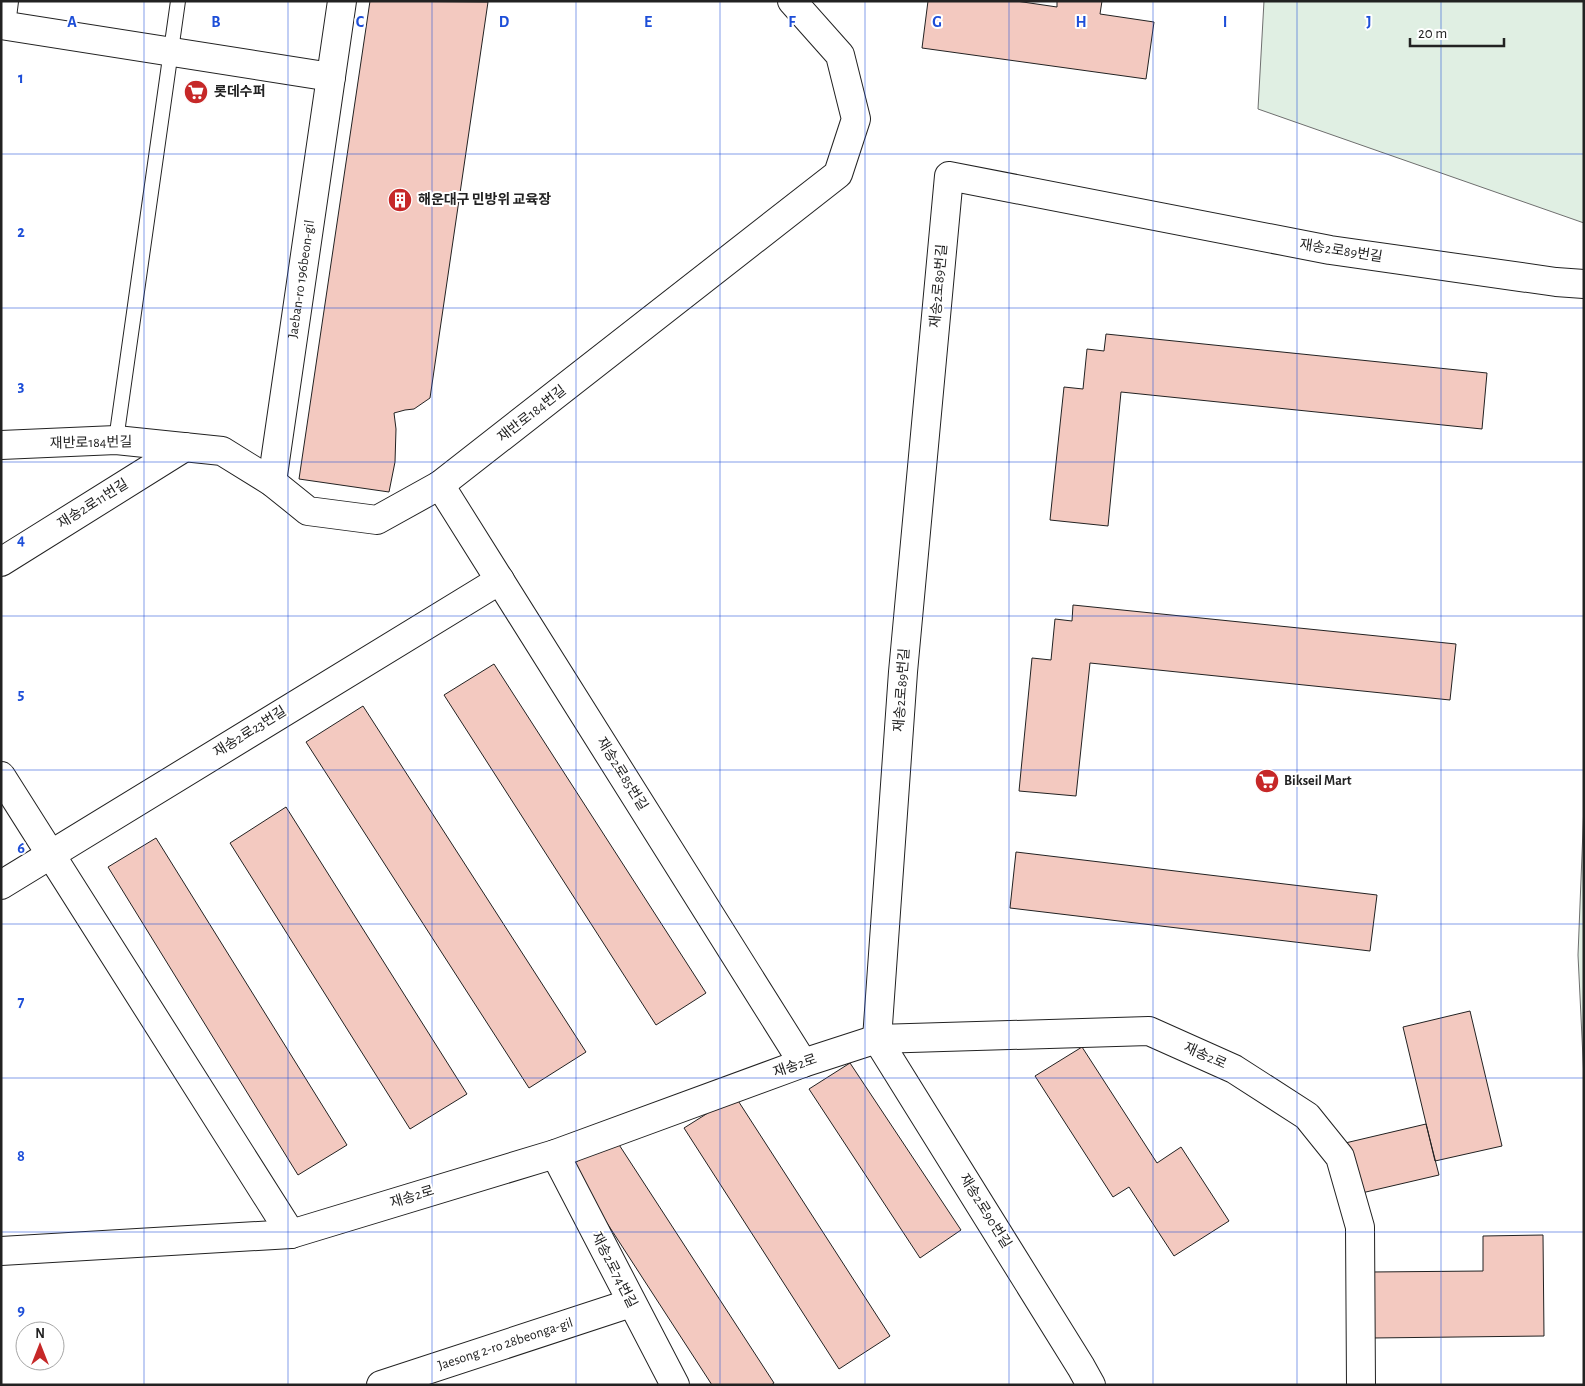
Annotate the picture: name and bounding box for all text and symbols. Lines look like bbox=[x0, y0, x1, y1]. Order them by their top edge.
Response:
text: A bbox=[67, 14, 77, 30]
text: B bbox=[211, 14, 221, 30]
text: C bbox=[356, 14, 365, 30]
text: D bbox=[499, 14, 510, 30]
text: E bbox=[644, 14, 652, 30]
text: F bbox=[788, 14, 796, 30]
text: G bbox=[932, 14, 942, 30]
text: H bbox=[1075, 14, 1087, 30]
text: I bbox=[1223, 14, 1227, 30]
text: J bbox=[1366, 14, 1372, 30]
scale bar bbox=[1410, 15, 1504, 47]
text: 20 m bbox=[1418, 26, 1447, 41]
text: 1 bbox=[18, 70, 24, 86]
supermarket icon: 롯데수퍼 bbox=[183, 79, 209, 105]
place label: 롯데수퍼 bbox=[214, 84, 266, 99]
building icon: 해운대구 민방위 교육장 bbox=[387, 187, 413, 213]
place label: 해운대구 민방위 교육장 bbox=[418, 192, 551, 207]
street label: Jaeban-ro 196beon-gil bbox=[286, 219, 317, 339]
text: 2 bbox=[17, 224, 25, 240]
street label: 재송2로89번길 bbox=[1298, 237, 1384, 264]
street label: 재송2로89번길 bbox=[927, 243, 950, 328]
text: 3 bbox=[18, 378, 25, 394]
street label: 재반로184번길 bbox=[495, 382, 569, 445]
street label: 재반로184번길 bbox=[50, 434, 132, 451]
street label: 재송2로11번길 bbox=[55, 476, 131, 531]
text: 4 bbox=[17, 532, 25, 548]
street label: 재송2로89번길 bbox=[891, 648, 912, 732]
text: 5 bbox=[18, 686, 25, 702]
street label: 재송2로23번길 bbox=[211, 703, 289, 760]
street label: 재송2로85번길 bbox=[594, 734, 651, 813]
supermarket icon: Bikseil Mart bbox=[1254, 768, 1280, 794]
place label: Bikseil Mart bbox=[1284, 774, 1352, 788]
text: 6 bbox=[17, 840, 25, 856]
text: 7 bbox=[18, 994, 25, 1010]
street label: 재송2로 bbox=[1182, 1040, 1229, 1072]
street label: 재송2로 bbox=[771, 1051, 819, 1080]
text: 8 bbox=[17, 1148, 25, 1164]
street label: 재송2로90번길 bbox=[957, 1171, 1014, 1251]
street label: 재송2로 bbox=[388, 1183, 436, 1210]
street label: 재송2로74번길 bbox=[589, 1229, 640, 1310]
text: 9 bbox=[17, 1302, 25, 1318]
street label: Jaesong 2-ro 28beonga-gil bbox=[436, 1315, 575, 1373]
north arrow bbox=[15, 1321, 65, 1371]
text: N bbox=[35, 1327, 45, 1341]

